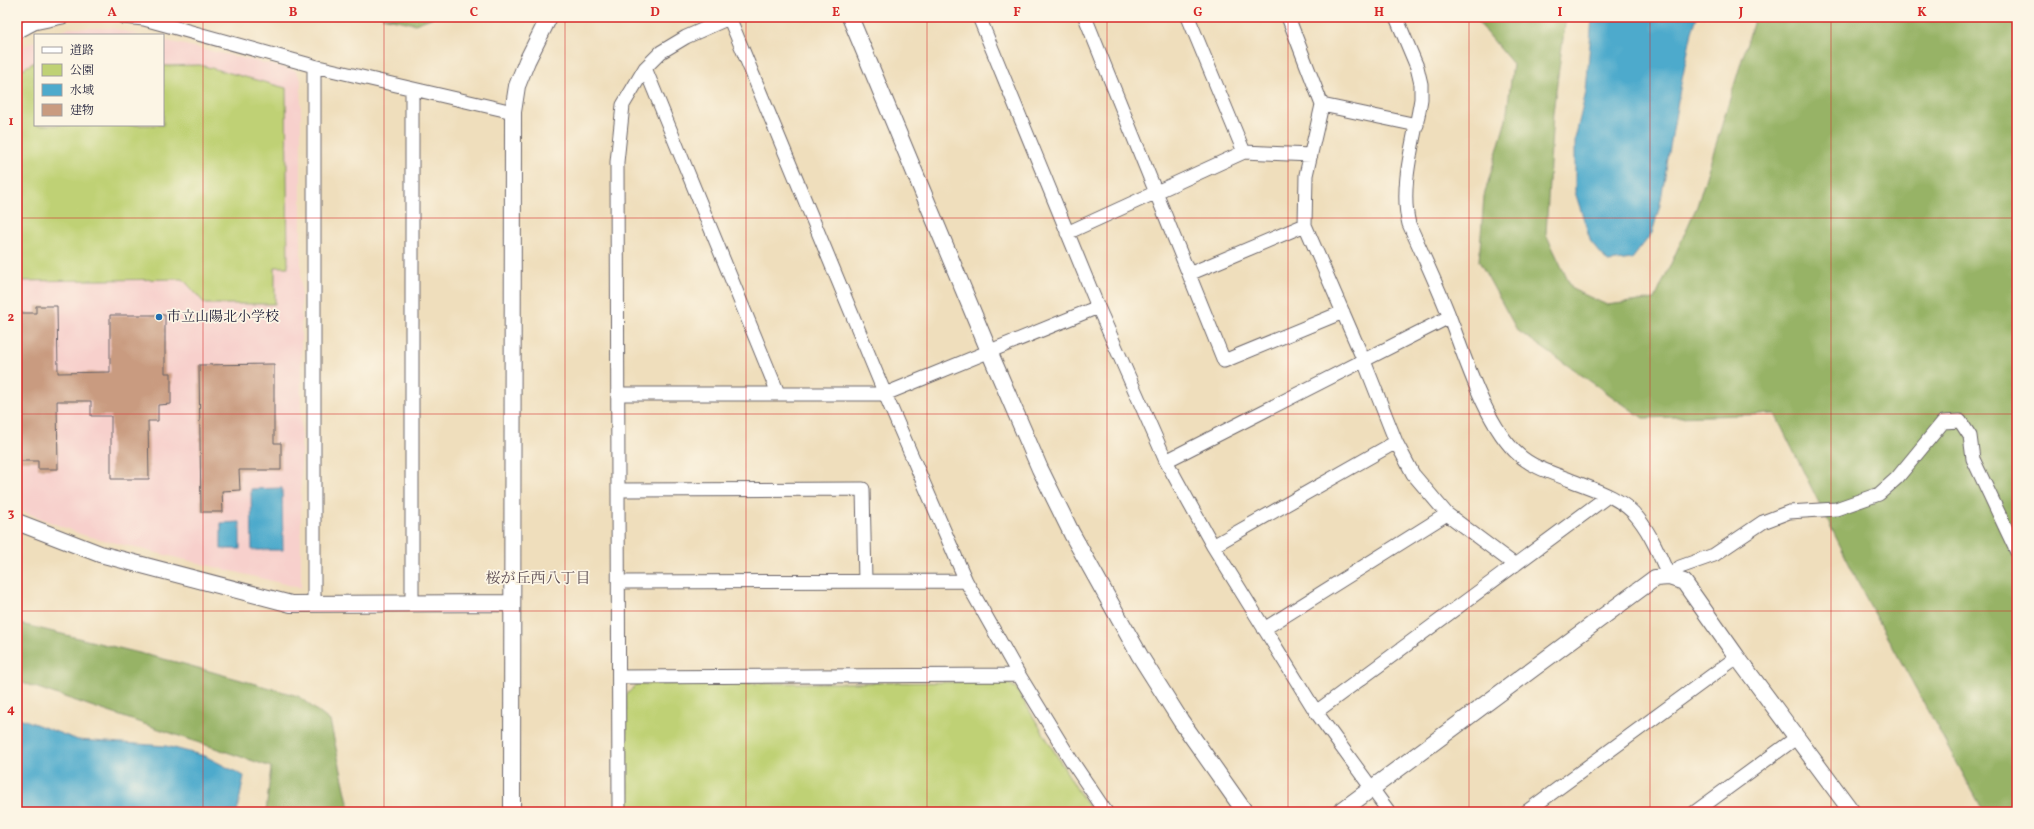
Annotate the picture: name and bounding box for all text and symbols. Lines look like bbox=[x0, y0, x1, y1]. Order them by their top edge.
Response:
text: A bbox=[107, 4, 117, 22]
text: B bbox=[289, 4, 298, 22]
text: C bbox=[470, 4, 478, 22]
text: D bbox=[650, 4, 660, 22]
text: E bbox=[832, 4, 840, 22]
text: F bbox=[1013, 4, 1021, 22]
text: G bbox=[1193, 4, 1203, 22]
text: H bbox=[1374, 4, 1384, 22]
text: I bbox=[1558, 4, 1563, 22]
text: J bbox=[1738, 4, 1744, 22]
text: K bbox=[1917, 4, 1927, 22]
legend bbox=[34, 34, 164, 126]
text: 道路 bbox=[70, 43, 94, 59]
text: 公園 bbox=[70, 63, 94, 79]
text: 水域 bbox=[70, 83, 94, 99]
text: 建物 bbox=[70, 103, 94, 119]
text: 1 bbox=[8, 113, 14, 131]
place label: 市立山陽北小学校 bbox=[167, 308, 279, 327]
text: 2 bbox=[8, 309, 15, 327]
marker: 市立山陽北小学校 bbox=[154, 312, 164, 322]
text: 3 bbox=[8, 505, 15, 523]
district label: 桜が丘西八丁目 bbox=[485, 569, 591, 590]
text: 4 bbox=[7, 701, 15, 719]

